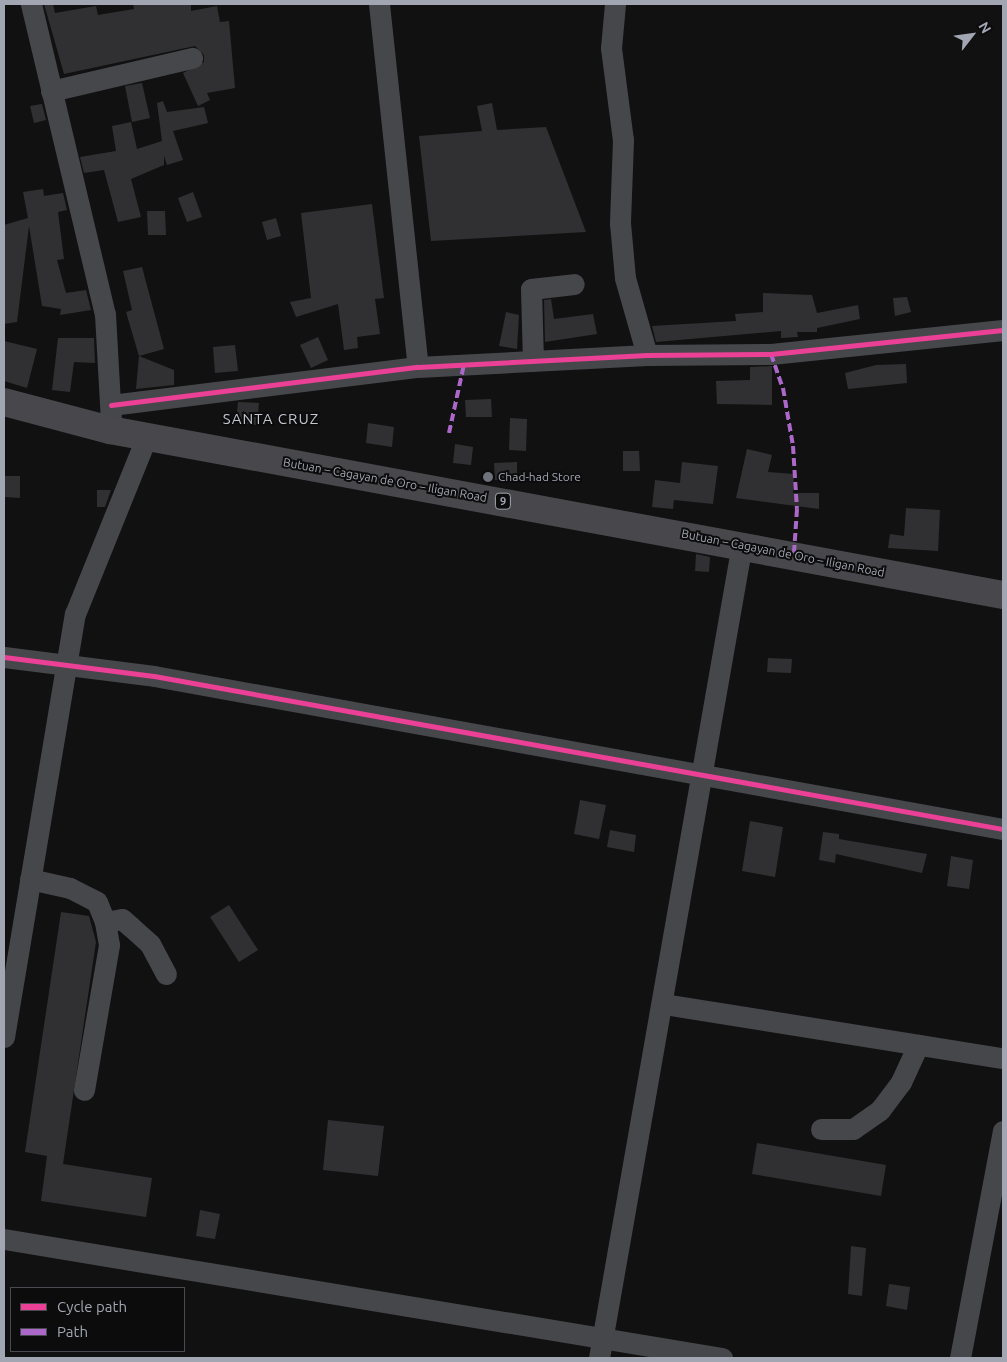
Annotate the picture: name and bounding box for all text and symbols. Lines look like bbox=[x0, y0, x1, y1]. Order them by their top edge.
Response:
north arrow bbox=[947, 10, 997, 60]
text: N bbox=[975, 19, 995, 36]
district label: SANTA CRUZ bbox=[222, 410, 320, 428]
street label: Butuan – Cagayan de Oro – Iligan Road bbox=[282, 455, 488, 505]
place label: Chad-had Store bbox=[498, 470, 581, 484]
marker: Chad-had Store bbox=[482, 471, 494, 483]
road number: 9 bbox=[494, 492, 512, 510]
street label: Butuan – Cagayan de Oro – Iligan Road bbox=[680, 526, 886, 580]
legend bbox=[10, 1287, 185, 1352]
text: Cycle path bbox=[57, 1298, 127, 1315]
text: Path bbox=[57, 1323, 88, 1340]

